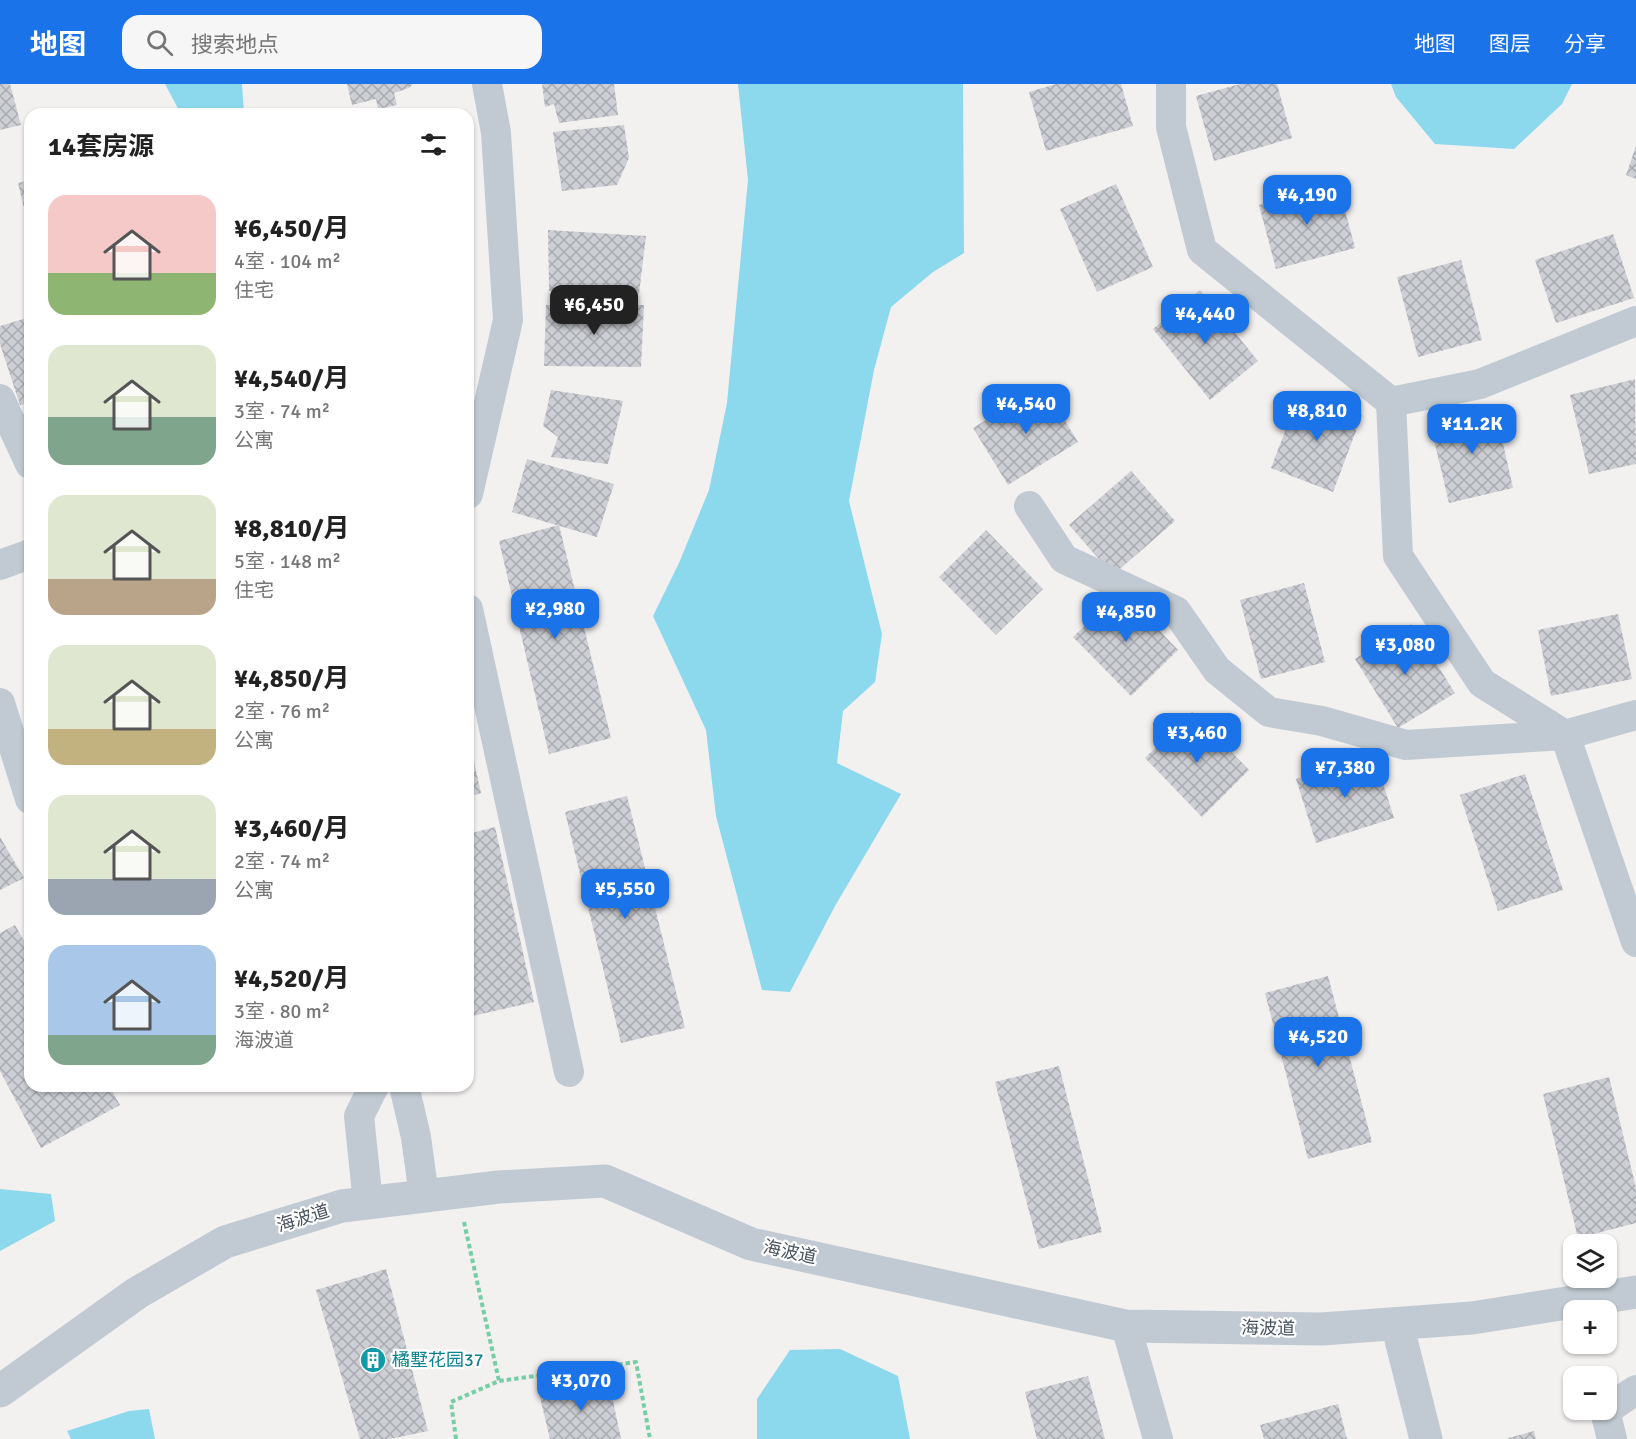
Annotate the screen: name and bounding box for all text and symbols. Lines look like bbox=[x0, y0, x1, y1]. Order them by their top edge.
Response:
search box bbox=[122, 15, 542, 69]
icon: search bbox=[143, 26, 176, 59]
text: 地图 bbox=[30, 28, 86, 62]
text: 搜索地点 bbox=[191, 31, 279, 58]
text: 地图 bbox=[1414, 31, 1456, 57]
text: 图层 bbox=[1489, 31, 1531, 57]
text: 分享 bbox=[1564, 31, 1606, 57]
icon: filters bbox=[417, 128, 450, 161]
text: 14套房源 bbox=[48, 131, 154, 163]
pin: ¥4,190 bbox=[1258, 175, 1356, 226]
text: ¥4,190 bbox=[1277, 182, 1337, 207]
text: ¥6,450/月 bbox=[234, 213, 350, 245]
icon: home bbox=[96, 219, 168, 291]
text: 4室 · 104 m² bbox=[234, 249, 341, 274]
text: 住宅 bbox=[234, 278, 274, 303]
pin: ¥6,450 bbox=[545, 285, 643, 336]
text: ¥6,450 bbox=[564, 292, 624, 317]
pin: ¥4,440 bbox=[1156, 294, 1254, 345]
text: ¥4,440 bbox=[1175, 301, 1235, 326]
text: ¥4,540/月 bbox=[234, 363, 350, 395]
icon: home bbox=[96, 369, 168, 441]
pin: ¥4,540 bbox=[977, 384, 1075, 435]
text: ¥4,540 bbox=[996, 391, 1056, 416]
pin: ¥8,810 bbox=[1268, 391, 1366, 442]
text: ¥8,810 bbox=[1287, 398, 1347, 423]
text: 3室 · 74 m² bbox=[234, 399, 330, 424]
pin: ¥11.2K bbox=[1423, 404, 1521, 455]
text: ¥11.2K bbox=[1441, 411, 1503, 436]
text: 公寓 bbox=[234, 428, 274, 453]
text: ¥8,810/月 bbox=[234, 513, 350, 545]
icon: home bbox=[96, 519, 168, 591]
text: 5室 · 148 m² bbox=[234, 549, 341, 574]
text: 住宅 bbox=[234, 578, 274, 603]
pin: ¥2,980 bbox=[506, 589, 604, 640]
pin: ¥4,850 bbox=[1077, 592, 1175, 643]
text: ¥2,980 bbox=[525, 596, 585, 621]
text: ¥4,850 bbox=[1096, 599, 1156, 624]
pin: ¥3,080 bbox=[1356, 625, 1454, 676]
text: ¥3,080 bbox=[1375, 632, 1435, 657]
text: ¥4,850/月 bbox=[234, 663, 350, 695]
icon: home bbox=[96, 669, 168, 741]
text: 2室 · 76 m² bbox=[234, 699, 330, 724]
pin: ¥3,460 bbox=[1148, 713, 1246, 764]
text: ¥3,460 bbox=[1167, 720, 1227, 745]
text: 公寓 bbox=[234, 728, 274, 753]
pin: ¥7,380 bbox=[1296, 748, 1394, 799]
text: ¥7,380 bbox=[1315, 755, 1375, 780]
text: ¥3,460/月 bbox=[234, 813, 350, 845]
icon: home bbox=[96, 819, 168, 891]
text: 2室 · 74 m² bbox=[234, 849, 330, 874]
pin: ¥5,550 bbox=[576, 869, 674, 920]
text: ¥5,550 bbox=[595, 876, 655, 901]
text: 公寓 bbox=[234, 878, 274, 903]
text: ¥4,520/月 bbox=[234, 963, 350, 995]
icon: home bbox=[96, 969, 168, 1041]
text: 3室 · 80 m² bbox=[234, 999, 330, 1024]
pin: ¥4,520 bbox=[1269, 1017, 1367, 1068]
text: ¥4,520 bbox=[1288, 1024, 1348, 1049]
text: 海波道 bbox=[234, 1028, 294, 1053]
street label: 海波道 bbox=[274, 1200, 332, 1236]
map controls bbox=[1563, 1234, 1617, 1420]
button: layers bbox=[1563, 1234, 1617, 1288]
street label: 海波道 bbox=[761, 1236, 819, 1268]
button: + bbox=[1563, 1300, 1617, 1354]
street label: 海波道 bbox=[1241, 1317, 1295, 1339]
building icon: 橘墅花园37 bbox=[358, 1345, 388, 1375]
place label: 橘墅花园37 bbox=[392, 1349, 483, 1371]
pin: ¥3,070 bbox=[532, 1361, 630, 1412]
button: − bbox=[1563, 1366, 1617, 1420]
text: ¥3,070 bbox=[551, 1368, 611, 1393]

